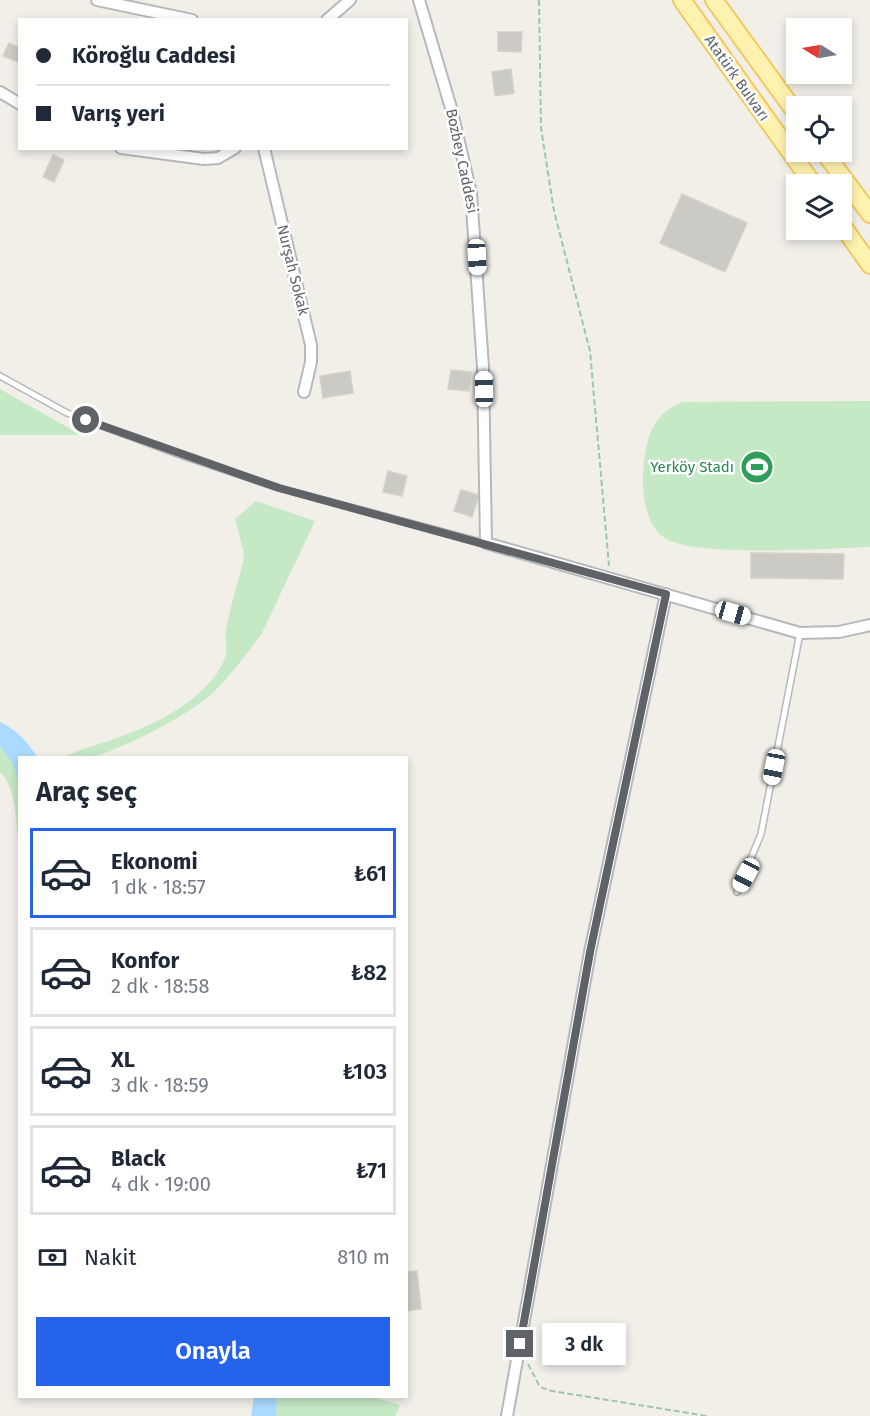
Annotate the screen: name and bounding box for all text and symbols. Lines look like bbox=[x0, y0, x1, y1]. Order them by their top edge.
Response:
north arrow bbox=[786, 18, 852, 84]
map controls bbox=[786, 18, 852, 240]
street label: Atatürk Bulvarı bbox=[701, 31, 773, 125]
text: Köroğlu Caddesi bbox=[72, 42, 236, 69]
button: locate bbox=[786, 96, 852, 162]
text: Varış yeri bbox=[72, 100, 165, 127]
street label: Bozbey Caddesi bbox=[442, 107, 482, 215]
button: layers bbox=[786, 174, 852, 240]
street label: Nurşah Sokak bbox=[273, 223, 313, 317]
car bbox=[467, 239, 487, 275]
car bbox=[475, 371, 493, 407]
route start bbox=[72, 406, 99, 433]
sports icon: Yerköy Stadı bbox=[739, 449, 775, 485]
place label: Yerköy Stadı bbox=[650, 458, 734, 476]
car bbox=[713, 599, 753, 627]
car bbox=[762, 748, 786, 786]
text: Araç seç bbox=[36, 776, 137, 808]
icon: car bbox=[39, 846, 93, 900]
text: Ekonomi bbox=[111, 848, 198, 875]
car bbox=[730, 855, 762, 895]
text: ₺61 bbox=[354, 860, 387, 887]
text: 1 dk · 18:57 bbox=[111, 875, 206, 899]
icon: car bbox=[39, 945, 93, 999]
text: Konfor bbox=[111, 947, 179, 974]
text: ₺82 bbox=[351, 959, 387, 986]
text: 2 dk · 18:58 bbox=[111, 974, 209, 998]
icon: car bbox=[39, 1044, 93, 1098]
text: XL bbox=[111, 1046, 135, 1073]
text: ₺103 bbox=[343, 1058, 387, 1085]
text: 3 dk · 18:59 bbox=[111, 1073, 209, 1097]
icon: car bbox=[39, 1143, 93, 1197]
text: Black bbox=[111, 1145, 166, 1172]
text: ₺71 bbox=[356, 1157, 387, 1184]
text: 4 dk · 19:00 bbox=[111, 1172, 211, 1196]
icon: cash bbox=[36, 1241, 69, 1274]
text: Nakit bbox=[84, 1244, 136, 1271]
text: 810 m bbox=[337, 1245, 390, 1269]
button: Onayla bbox=[36, 1317, 390, 1386]
callout: 3 dk bbox=[541, 1323, 625, 1365]
route end bbox=[506, 1330, 533, 1357]
text: 3 dk bbox=[565, 1332, 603, 1356]

